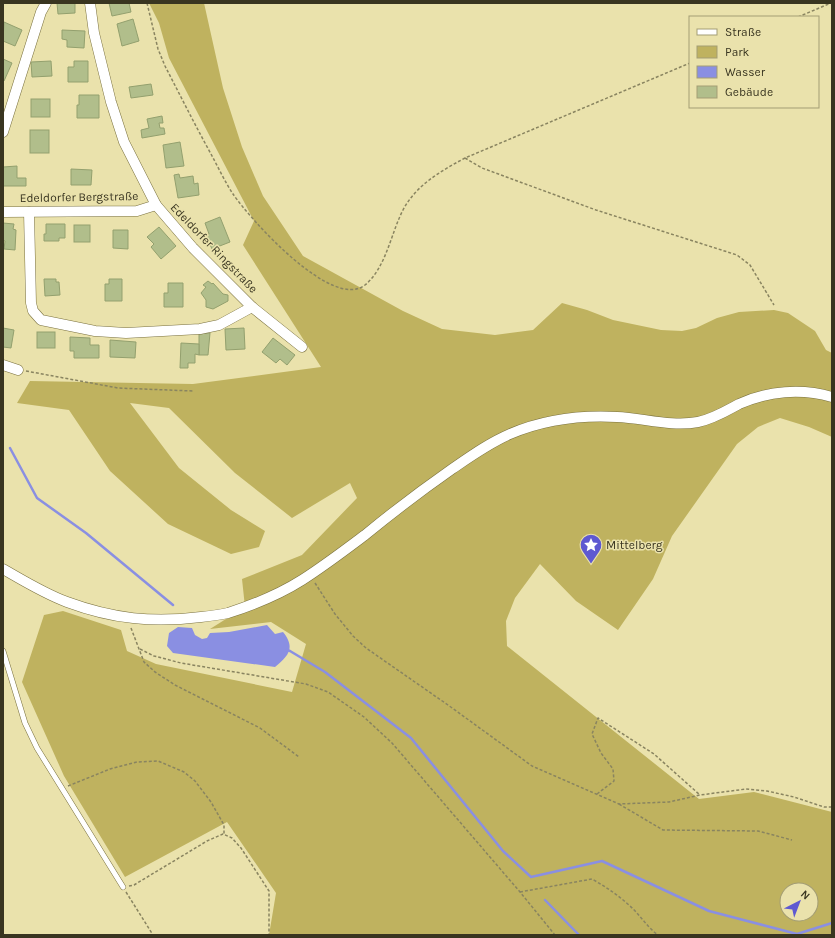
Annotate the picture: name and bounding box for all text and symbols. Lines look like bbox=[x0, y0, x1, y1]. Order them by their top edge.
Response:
legend bbox=[689, 16, 819, 108]
text: Straße bbox=[725, 25, 761, 39]
text: Park bbox=[725, 45, 750, 59]
text: Wasser bbox=[725, 65, 766, 79]
text: Gebäude bbox=[725, 85, 773, 99]
street label: Edeldorfer Bergstraße bbox=[20, 189, 138, 205]
street label: Edeldorfer Ringstraße bbox=[168, 200, 260, 296]
place icon: Mittelberg bbox=[578, 532, 604, 565]
place label: Mittelberg bbox=[606, 538, 663, 552]
north arrow bbox=[779, 882, 819, 922]
text: N bbox=[798, 887, 813, 902]

